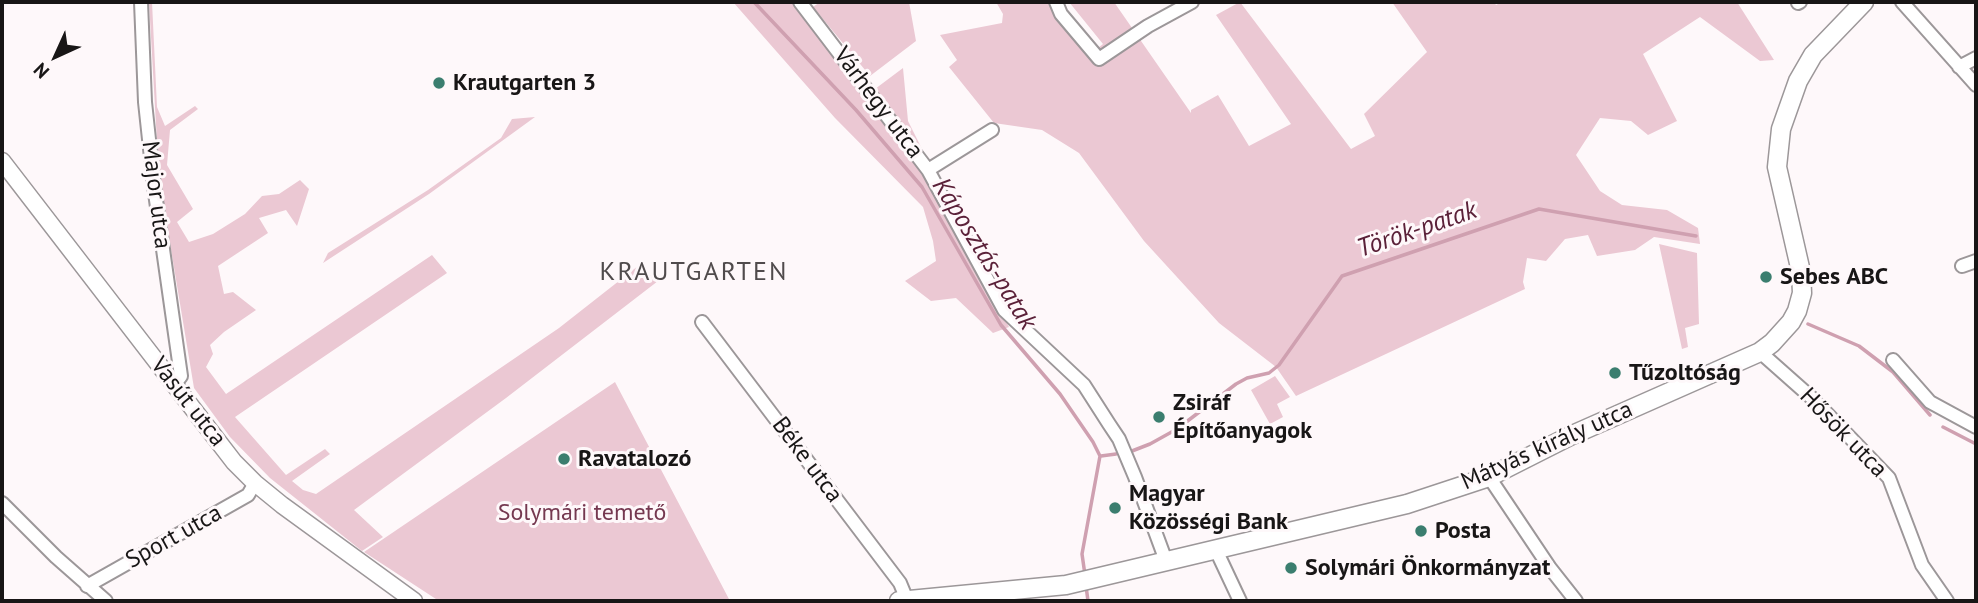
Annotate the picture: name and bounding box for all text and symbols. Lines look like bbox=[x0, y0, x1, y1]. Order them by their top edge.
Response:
north arrow bbox=[21, 21, 91, 91]
street label: Várhegy utca bbox=[827, 42, 929, 164]
text: N bbox=[28, 58, 54, 84]
place label: Krautgarten 3 bbox=[453, 69, 596, 97]
marker: Krautgarten 3 bbox=[431, 75, 447, 91]
street label: Major utca bbox=[135, 140, 177, 250]
water label: Káposztás-patak bbox=[925, 172, 1043, 336]
water label: Török-patak bbox=[1353, 195, 1481, 265]
district label: KRAUTGARTEN bbox=[601, 257, 787, 289]
place label: Sebes ABC bbox=[1780, 263, 1888, 291]
marker: Sebes ABC bbox=[1758, 269, 1774, 285]
street label: Vasút utca bbox=[144, 352, 232, 452]
place label: Tűzoltóság bbox=[1629, 359, 1741, 387]
marker: Tűzoltóság bbox=[1607, 365, 1623, 381]
street label: Hősök utca bbox=[1793, 382, 1893, 484]
place label: Zsiráf Építőanyagok bbox=[1173, 389, 1312, 445]
street label: Mátyás király utca bbox=[1457, 395, 1637, 497]
marker: Zsiráf Építőanyagok bbox=[1151, 409, 1167, 425]
street label: Béke utca bbox=[766, 412, 848, 508]
place label: Ravatalozó bbox=[578, 445, 691, 473]
marker: Ravatalozó bbox=[556, 451, 572, 467]
place label: Magyar Közösségi Bank bbox=[1129, 480, 1288, 536]
street label: Sport utca bbox=[121, 499, 227, 575]
park label: Solymári temető bbox=[498, 499, 666, 527]
marker: Magyar Közösségi Bank bbox=[1107, 500, 1123, 516]
place label: Posta bbox=[1435, 517, 1491, 545]
marker: Posta bbox=[1413, 523, 1429, 539]
place label: Solymári Önkormányzat bbox=[1305, 554, 1550, 582]
marker: Solymári Önkormányzat bbox=[1283, 560, 1299, 576]

